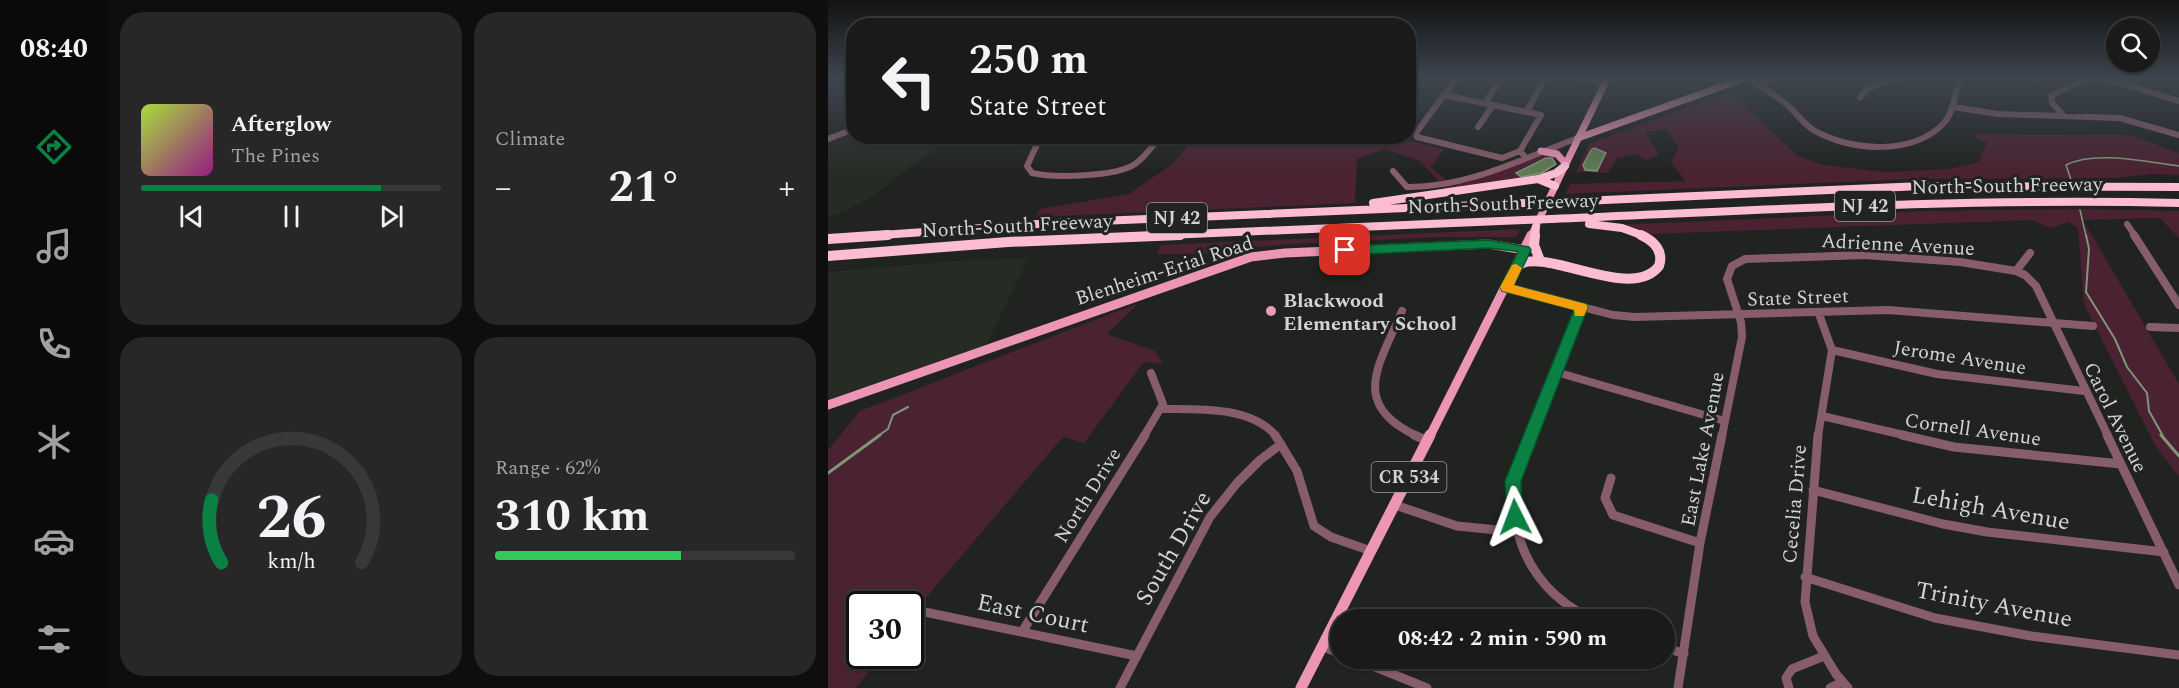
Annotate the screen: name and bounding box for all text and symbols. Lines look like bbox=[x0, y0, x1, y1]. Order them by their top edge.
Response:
map controls bbox=[2106, 18, 2160, 72]
button: search bbox=[2106, 18, 2160, 72]
text: 08:40 bbox=[20, 28, 88, 70]
text: 250 m bbox=[969, 29, 1088, 92]
icon: left bbox=[870, 42, 948, 120]
text: State Street bbox=[969, 86, 1107, 128]
text: Afterglow bbox=[231, 108, 331, 141]
text: Climate bbox=[495, 124, 565, 154]
icon: directions bbox=[33, 126, 75, 168]
text: The Pines bbox=[231, 141, 320, 171]
text: 21° bbox=[609, 153, 682, 222]
text: − bbox=[495, 163, 512, 213]
text: + bbox=[779, 163, 795, 213]
street label: North-South Freeway bbox=[1911, 169, 2104, 203]
street label: North-South Freeway bbox=[1407, 186, 1600, 222]
road number: NJ 42 bbox=[1835, 191, 1895, 221]
icon: previous bbox=[175, 200, 208, 233]
icon: pause bbox=[275, 200, 308, 233]
icon: next bbox=[375, 200, 408, 233]
road number: NJ 42 bbox=[1147, 203, 1207, 233]
street label: North-South Freeway bbox=[921, 206, 1115, 246]
pin bbox=[1319, 224, 1370, 275]
icon: music bbox=[33, 225, 75, 267]
street label: Adrienne Avenue bbox=[1820, 226, 1975, 264]
street label: Blenheim-Erial Road bbox=[1072, 228, 1257, 314]
icon: arrive bbox=[1328, 233, 1361, 266]
street label: State Street bbox=[1747, 281, 1849, 315]
place label: Blackwood Elementary School bbox=[1283, 286, 1457, 339]
marker: Blackwood Elementary School bbox=[1264, 304, 1278, 318]
icon: phone bbox=[33, 323, 75, 365]
street label: Jerome Avenue bbox=[1891, 333, 2028, 383]
street label: Carol Avenue bbox=[2075, 357, 2155, 478]
street label: East Lake Avenue bbox=[1673, 369, 1733, 529]
street label: Cornell Avenue bbox=[1903, 406, 2043, 454]
icon: climate bbox=[33, 421, 75, 463]
street label: North Drive bbox=[1047, 442, 1129, 549]
street label: Cecelia Drive bbox=[1775, 443, 1815, 565]
text: Range · 62% bbox=[495, 453, 600, 483]
road number: CR 534 bbox=[1372, 462, 1446, 492]
text: 26 bbox=[256, 471, 326, 566]
street label: Lehigh Avenue bbox=[1909, 477, 2073, 541]
text: 310 km bbox=[495, 482, 650, 551]
street label: South Drive bbox=[1127, 485, 1221, 612]
position arrow bbox=[1483, 485, 1547, 549]
icon: car bbox=[33, 520, 75, 562]
text: km/h bbox=[267, 546, 315, 579]
street label: Trinity Avenue bbox=[1912, 572, 2075, 638]
street label: East Court bbox=[973, 585, 1092, 643]
speed limit sign: 30 bbox=[846, 591, 924, 669]
icon: filters bbox=[33, 618, 75, 660]
text: 08:42 · 2 min · 590 m bbox=[1398, 622, 1607, 655]

